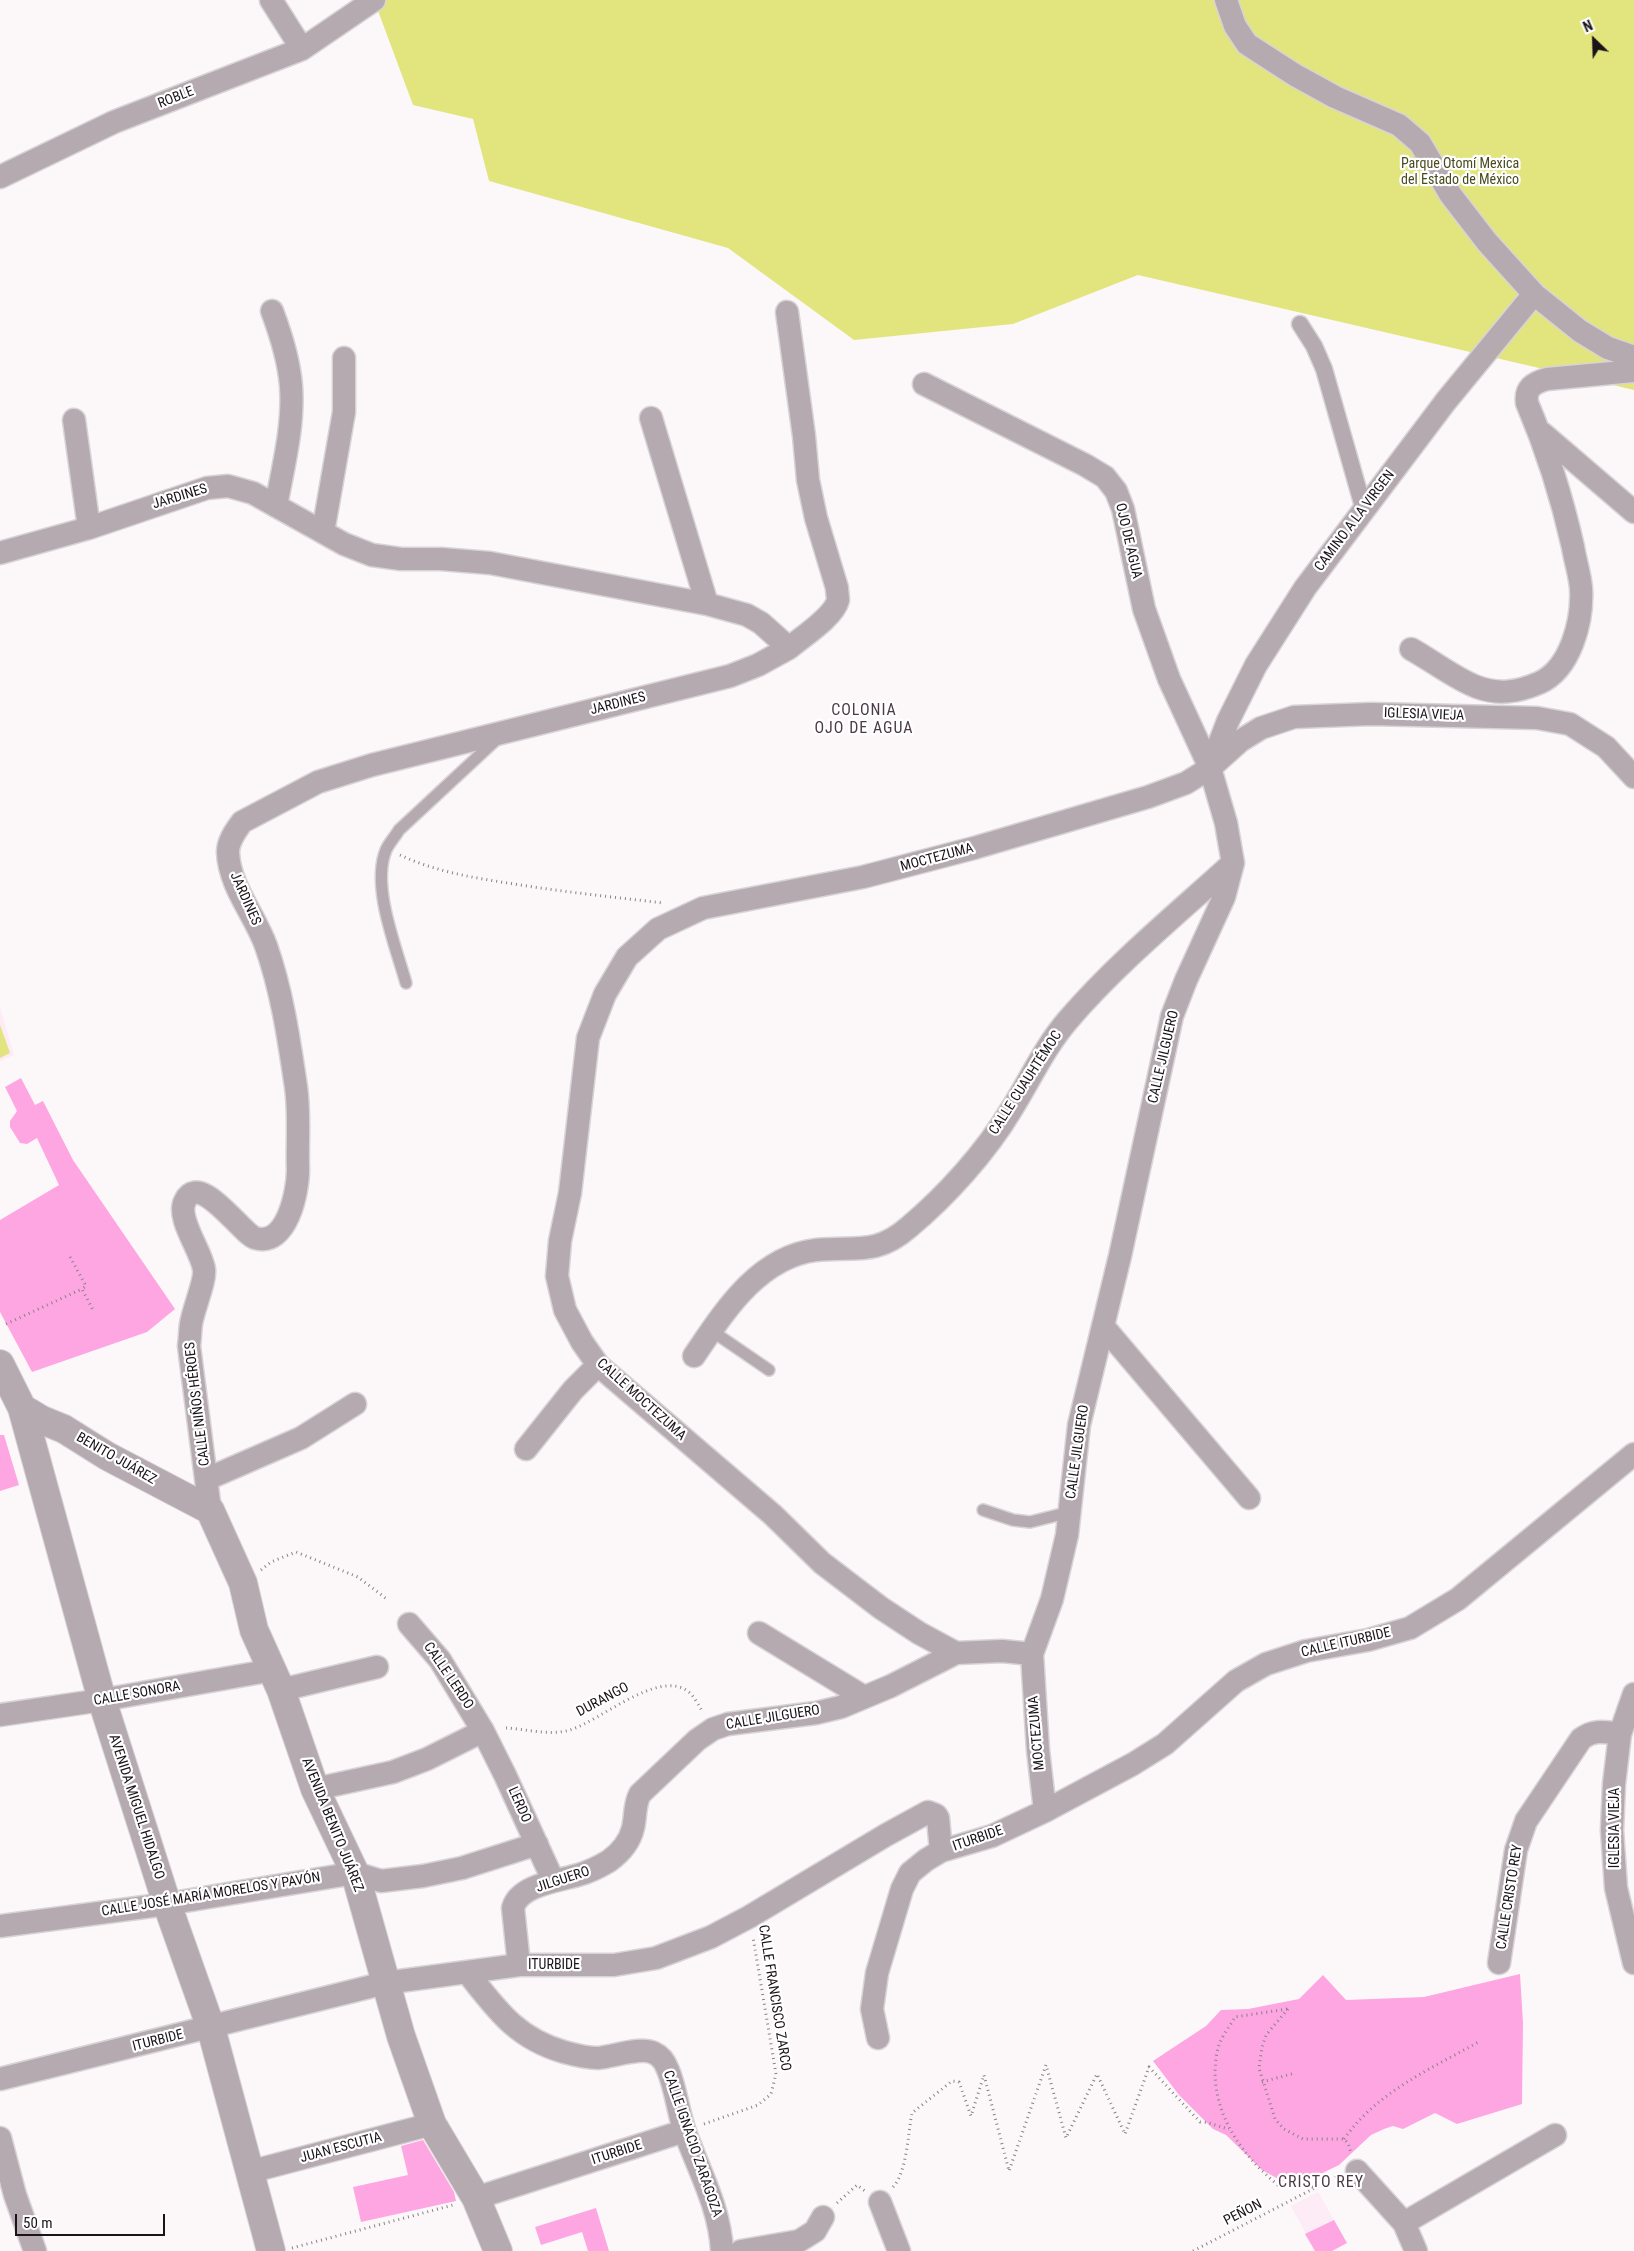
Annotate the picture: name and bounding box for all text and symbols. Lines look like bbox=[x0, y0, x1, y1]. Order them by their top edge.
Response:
north arrow bbox=[1569, 15, 1619, 65]
text: N bbox=[1581, 17, 1595, 35]
street label: ROBLE bbox=[156, 84, 196, 112]
park label: Parque Otomí Mexica del Estado de México bbox=[1401, 156, 1519, 188]
street label: CAMINO A LA VIRGEN bbox=[1311, 467, 1399, 575]
street label: JARDINES bbox=[151, 481, 209, 513]
street label: OJO DE AGUA bbox=[1111, 502, 1145, 580]
street label: JARDINES bbox=[589, 689, 647, 719]
district label: COLONIA OJO DE AGUA bbox=[813, 701, 915, 739]
street label: IGLESIA VIEJA bbox=[1383, 705, 1465, 725]
street label: MOCTEZUMA bbox=[899, 840, 975, 876]
street label: JARDINES bbox=[226, 870, 264, 928]
street label: CALLE JILGUERO bbox=[1145, 1009, 1183, 1105]
street label: CALLE CUAUHTÉMOC bbox=[986, 1028, 1066, 1138]
street label: CALLE NIÑOS HÉROES bbox=[182, 1341, 214, 1467]
street label: CALLE MOCTEZUMA bbox=[593, 1355, 689, 1445]
street label: CALLE JILGUERO bbox=[1063, 1404, 1093, 1500]
street label: BENITO JUÁREZ bbox=[73, 1429, 159, 1489]
street label: CALLE ITURBIDE bbox=[1300, 1625, 1392, 1661]
street label: CALLE LERDO bbox=[420, 1639, 476, 1713]
street label: CALLE SONORA bbox=[92, 1678, 182, 1710]
street label: DURANGO bbox=[574, 1679, 632, 1721]
street label: MOCTEZUMA bbox=[1025, 1695, 1049, 1771]
street label: CALLE JILGUERO bbox=[725, 1702, 821, 1734]
street label: AVENIDA MIGUEL HIDALGO bbox=[105, 1732, 167, 1882]
street label: AVENIDA BENITO JUÁREZ bbox=[297, 1755, 367, 1895]
street label: LERDO bbox=[504, 1784, 534, 1826]
street label: IGLESIA VIEJA bbox=[1607, 1788, 1623, 1868]
street label: ITURBIDE bbox=[951, 1823, 1005, 1855]
street label: CALLE CRISTO REY bbox=[1493, 1843, 1527, 1951]
street label: JILGUERO bbox=[534, 1863, 592, 1897]
street label: CALLE JOSÉ MARÍA MORELOS Y PAVÓN bbox=[100, 1869, 322, 1921]
street label: CALLE FRANCISCO ZARCO bbox=[754, 1924, 794, 2072]
street label: ITURBIDE bbox=[528, 1957, 580, 1973]
street label: ITURBIDE bbox=[131, 2027, 185, 2055]
street label: CALLE IGNACIO ZARAGOZA bbox=[659, 2068, 725, 2220]
street label: JUAN ESCUTIA bbox=[299, 2129, 383, 2167]
street label: ITURBIDE bbox=[590, 2137, 644, 2169]
district label: CRISTO REY bbox=[1277, 2173, 1365, 2193]
street label: PEÑON bbox=[1221, 2196, 1265, 2230]
scale bar bbox=[18, 2204, 168, 2236]
text: 50 m bbox=[23, 2214, 53, 2232]

